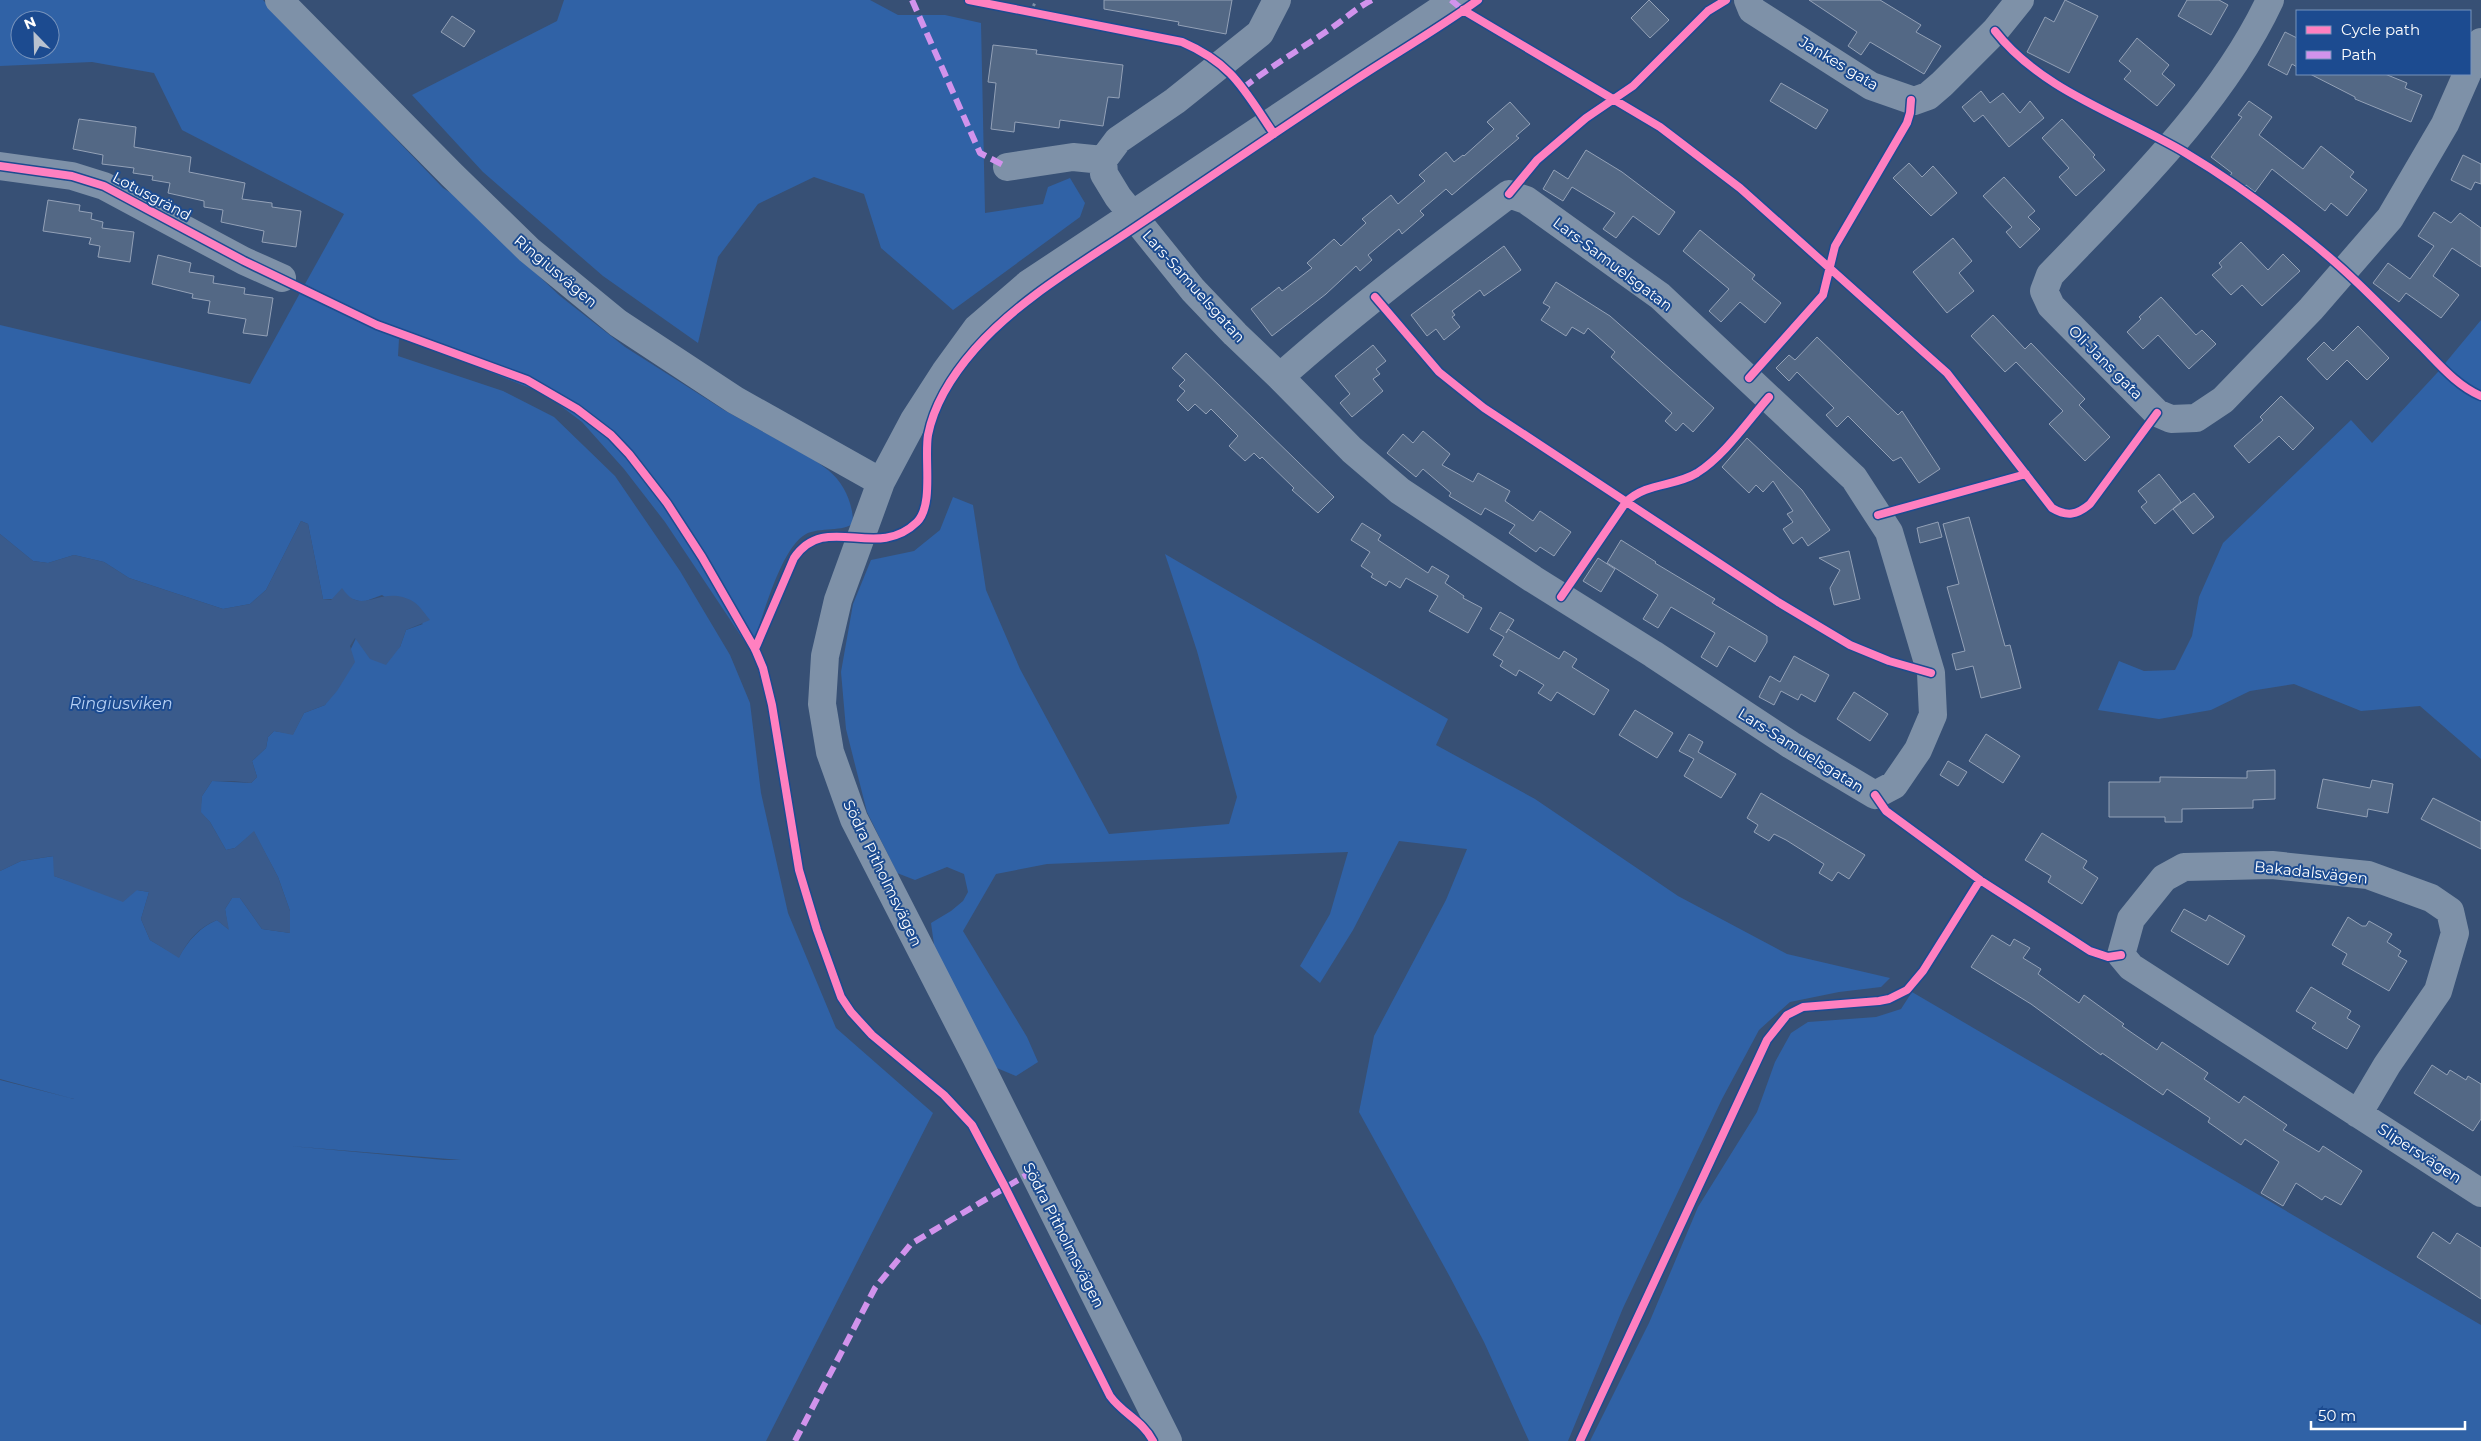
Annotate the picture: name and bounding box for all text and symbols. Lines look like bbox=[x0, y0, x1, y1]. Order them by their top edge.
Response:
north arrow bbox=[10, 10, 60, 60]
legend bbox=[2296, 10, 2471, 75]
text: N bbox=[21, 13, 39, 34]
text: Cycle path bbox=[2341, 20, 2420, 39]
street label: Jankes gata bbox=[1795, 31, 1882, 94]
text: Path bbox=[2341, 45, 2377, 64]
street label: Lotusgränd bbox=[109, 167, 195, 225]
street label: Lars-Samuelsgatan bbox=[1549, 213, 1677, 315]
street label: Lars-Samuelsgatan bbox=[1138, 226, 1250, 346]
street label: Ringiusvägen bbox=[511, 231, 601, 311]
street label: Oli-Jans gata bbox=[2065, 321, 2147, 403]
water label: Ringiusviken bbox=[70, 694, 172, 713]
street label: Lars-Samuelsgatan bbox=[1735, 704, 1867, 796]
street label: Södra Pitholmsvägen bbox=[839, 797, 927, 949]
street label: Bakadalsvägen bbox=[2253, 857, 2369, 887]
street label: Slipersvägen bbox=[2375, 1119, 2465, 1187]
street label: Södra Pitholmsvägen bbox=[1019, 1159, 1109, 1311]
scale bar bbox=[2311, 1398, 2465, 1430]
text: 50 m bbox=[2318, 1406, 2356, 1425]

